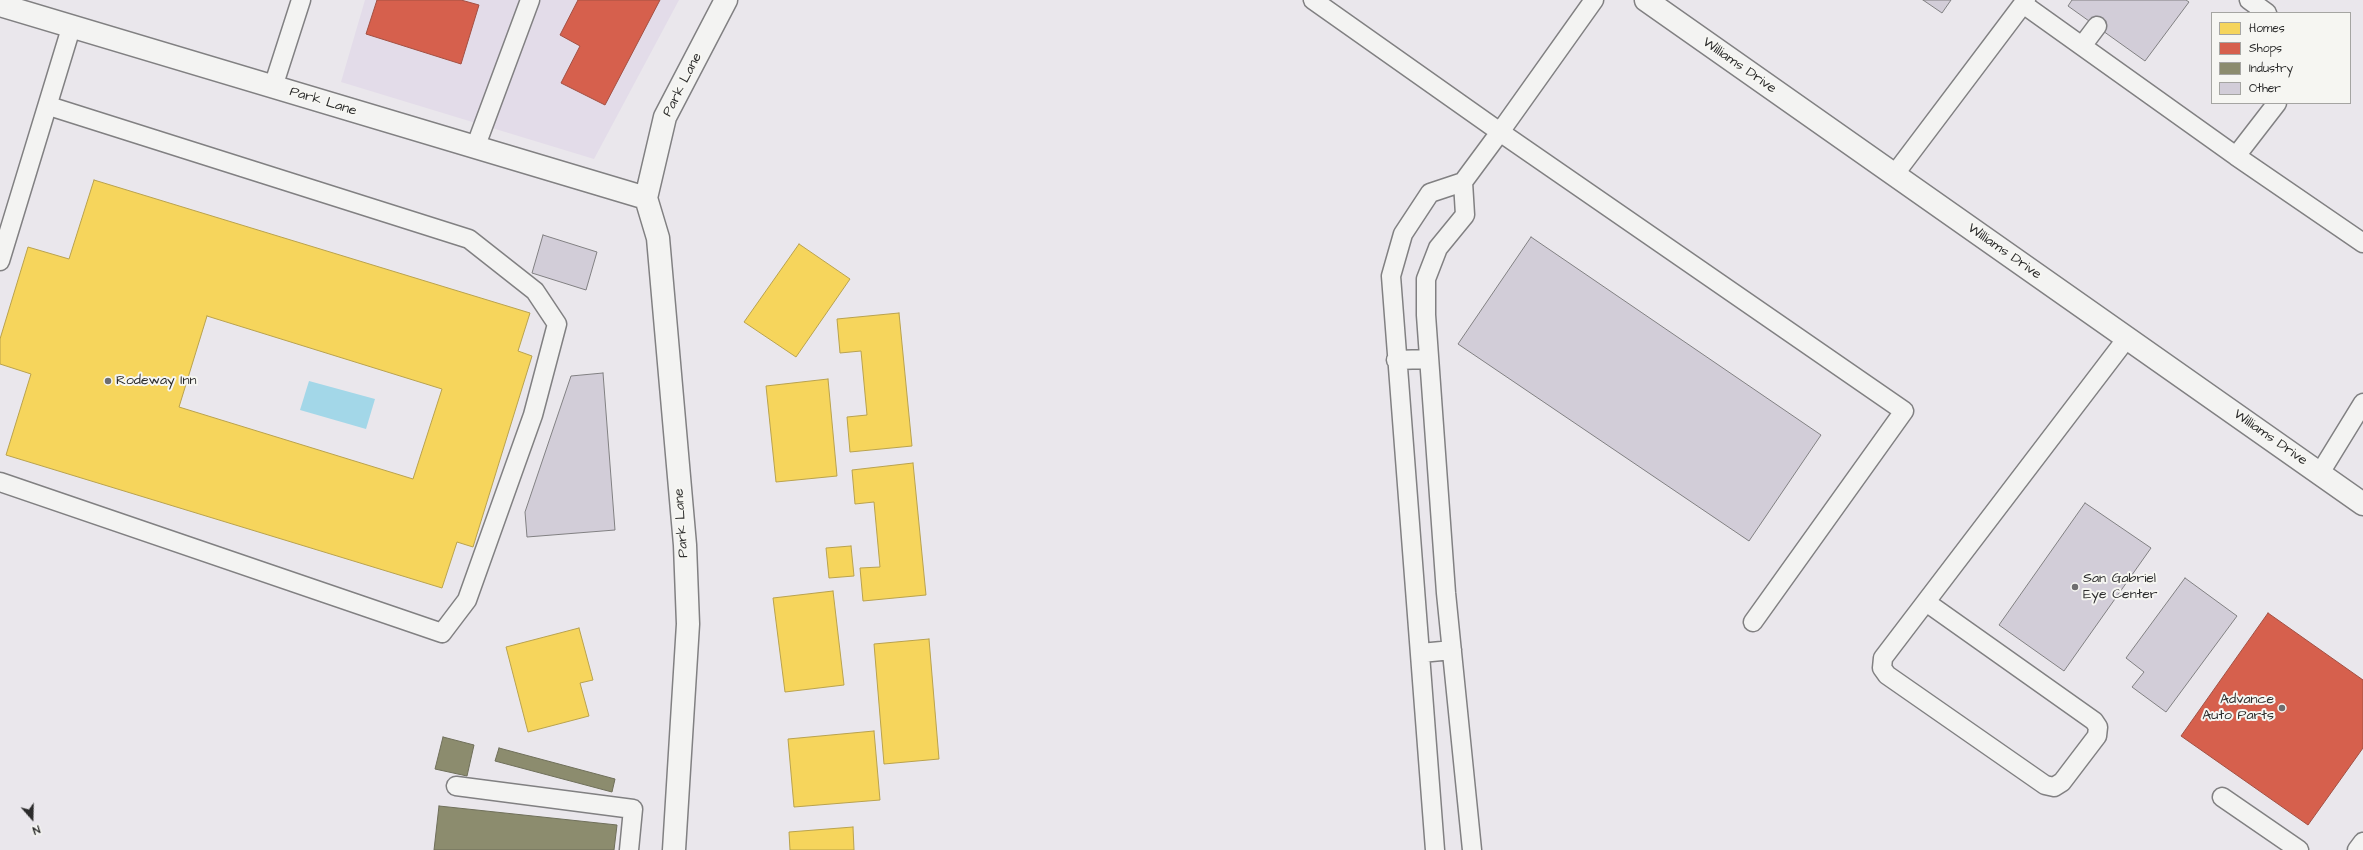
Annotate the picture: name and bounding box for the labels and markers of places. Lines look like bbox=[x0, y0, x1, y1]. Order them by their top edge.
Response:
place label: Rodeway Inn bbox=[116, 373, 196, 389]
marker: Rodeway Inn bbox=[103, 376, 113, 386]
place label: San Gabriel Eye Center bbox=[2083, 571, 2158, 604]
marker: San Gabriel Eye Center bbox=[2070, 582, 2080, 592]
place label: Advance Auto Parts bbox=[2202, 692, 2274, 724]
marker: Advance Auto Parts bbox=[2277, 703, 2287, 713]

